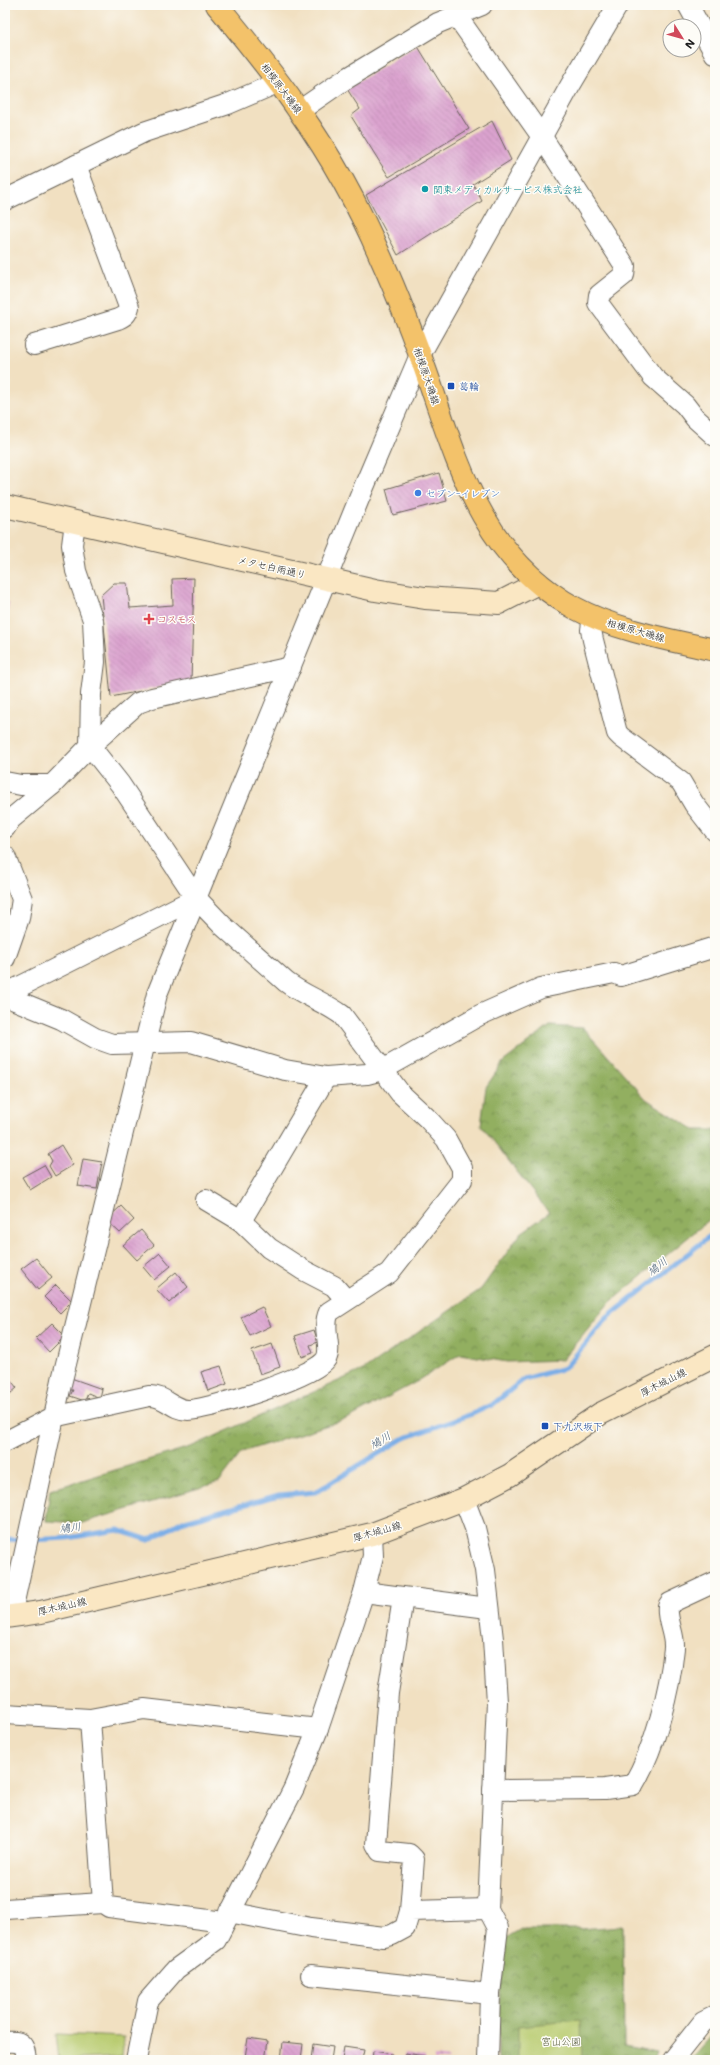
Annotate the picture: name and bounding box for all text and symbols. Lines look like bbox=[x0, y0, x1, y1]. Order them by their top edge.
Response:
north arrow bbox=[662, 18, 702, 58]
text: N bbox=[682, 36, 699, 52]
street label: 相模原大磯線 bbox=[258, 60, 306, 116]
place label: 関東メディカルサービス株式会社 bbox=[433, 182, 583, 196]
marker: 関東メディカルサービス株式会社 bbox=[420, 184, 430, 194]
street label: 相模原大磯線 bbox=[411, 345, 443, 407]
place label: 葛輪 bbox=[459, 379, 479, 393]
marker: 葛輪 bbox=[446, 381, 456, 391]
place label: セブン-イレブン bbox=[426, 486, 500, 500]
marker: セブン-イレブン bbox=[413, 488, 423, 498]
street label: メタセ白雨通り bbox=[236, 552, 308, 582]
place label: コスモス bbox=[157, 612, 196, 626]
marker: コスモス bbox=[144, 614, 154, 624]
street label: 相模原大磯線 bbox=[605, 615, 667, 645]
water label: 鳩川 bbox=[644, 1253, 670, 1279]
street label: 厚木城山線 bbox=[638, 1364, 688, 1400]
place label: 下九沢坂下 bbox=[553, 1419, 603, 1433]
marker: 下九沢坂下 bbox=[540, 1421, 550, 1431]
water label: 鳩川 bbox=[367, 1428, 393, 1452]
street label: 厚木城山線 bbox=[351, 1517, 403, 1545]
water label: 鳩川 bbox=[58, 1518, 82, 1536]
street label: 厚木城山線 bbox=[36, 1594, 88, 1618]
park label: 宮山公園 bbox=[541, 2034, 581, 2048]

